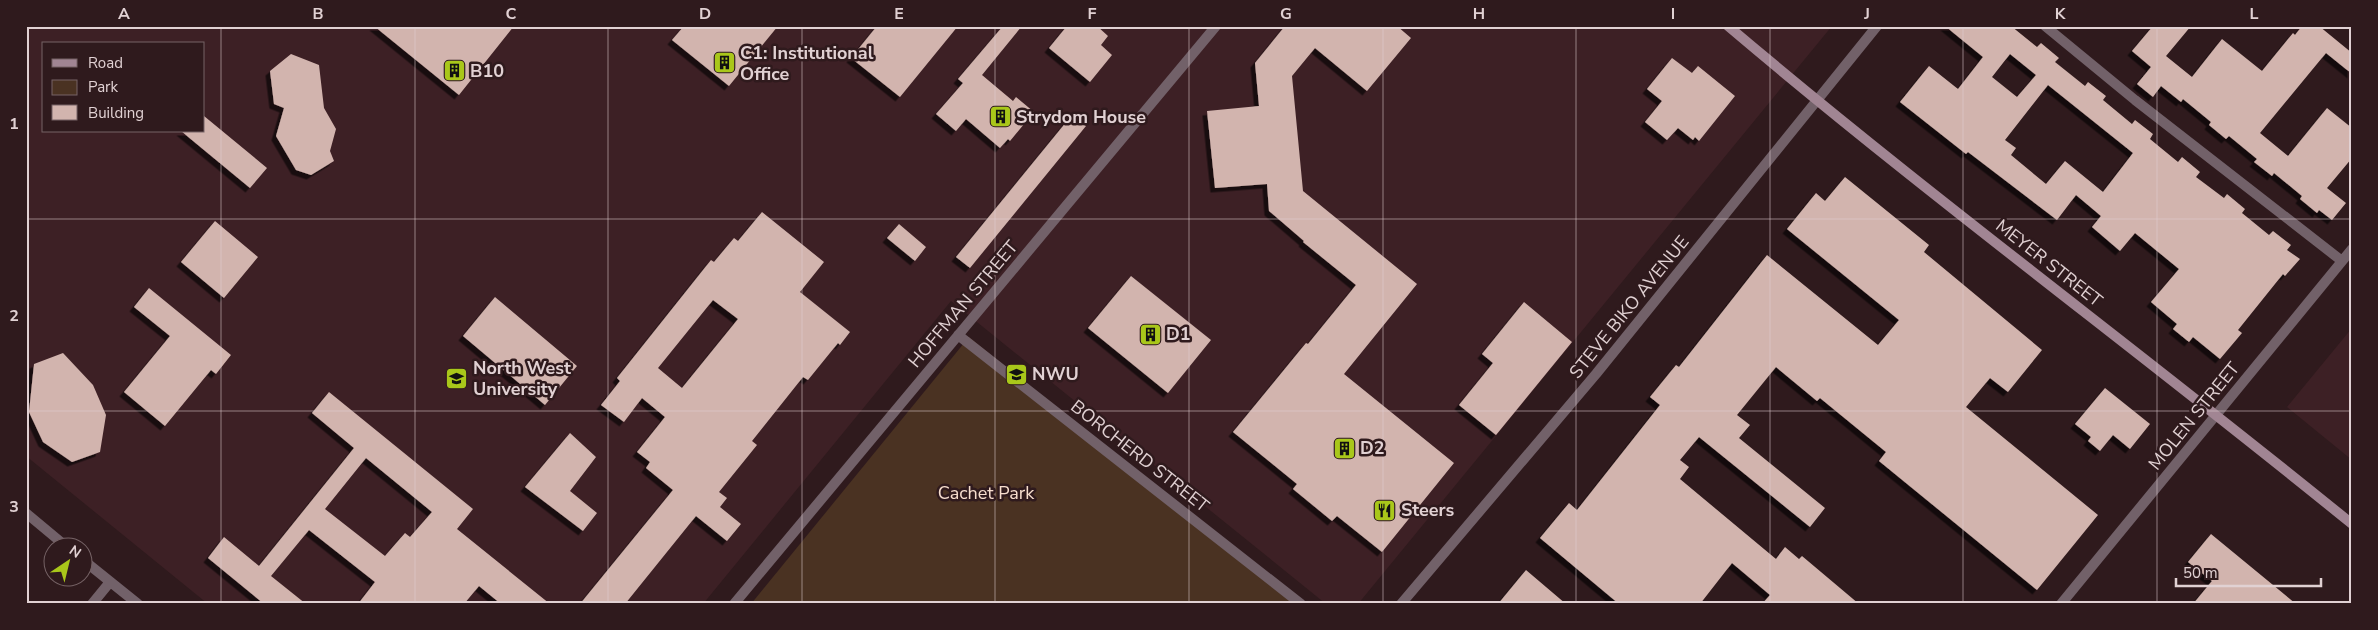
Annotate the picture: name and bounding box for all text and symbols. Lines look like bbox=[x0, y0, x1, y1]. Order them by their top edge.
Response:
text: A bbox=[118, 3, 130, 25]
text: B bbox=[312, 3, 324, 25]
text: C bbox=[506, 3, 517, 25]
text: D bbox=[699, 3, 711, 25]
text: E bbox=[894, 3, 904, 25]
text: F bbox=[1088, 3, 1097, 25]
text: G bbox=[1280, 3, 1292, 25]
text: H bbox=[1473, 3, 1485, 25]
text: I bbox=[1671, 3, 1675, 25]
text: J bbox=[1863, 3, 1870, 25]
text: K bbox=[2055, 3, 2067, 25]
text: L bbox=[2250, 3, 2259, 25]
place label: C1: Institutional Office bbox=[740, 41, 874, 86]
legend bbox=[42, 42, 205, 132]
building icon: C1: Institutional Office bbox=[712, 51, 736, 75]
text: Road bbox=[88, 53, 123, 73]
building icon: B10 bbox=[442, 59, 466, 83]
place label: B10 bbox=[470, 59, 504, 83]
text: Park bbox=[88, 77, 118, 97]
text: Building bbox=[88, 103, 144, 123]
building icon: Strydom House bbox=[988, 105, 1012, 129]
place label: Strydom House bbox=[1016, 105, 1146, 129]
text: 1 bbox=[9, 113, 19, 135]
street label: MEYER STREET bbox=[1991, 214, 2107, 312]
street label: STEVE BIKO AVENUE bbox=[1564, 231, 1694, 383]
street label: HOFFMAN STREET bbox=[903, 235, 1023, 373]
text: 2 bbox=[9, 305, 19, 327]
building icon: D1 bbox=[1138, 322, 1162, 346]
place label: D1 bbox=[1166, 322, 1191, 346]
place label: North West University bbox=[473, 356, 571, 401]
street label: MOLEN STREET bbox=[2143, 357, 2245, 475]
school or university icon: NWU bbox=[1004, 362, 1028, 386]
place label: NWU bbox=[1032, 362, 1079, 386]
school or university icon: North West University bbox=[445, 366, 469, 390]
street label: BORCHERD STREET bbox=[1066, 394, 1214, 518]
building icon: D2 bbox=[1332, 436, 1356, 460]
place label: D2 bbox=[1360, 436, 1385, 460]
park label: Cachet Park bbox=[938, 481, 1035, 505]
text: 3 bbox=[9, 496, 19, 518]
restaurant icon: Steers bbox=[1373, 498, 1397, 522]
place label: Steers bbox=[1401, 498, 1455, 522]
north arrow bbox=[42, 538, 92, 588]
text: N bbox=[65, 541, 85, 563]
scale bar bbox=[2176, 555, 2320, 587]
text: 50 m bbox=[2183, 563, 2218, 583]

